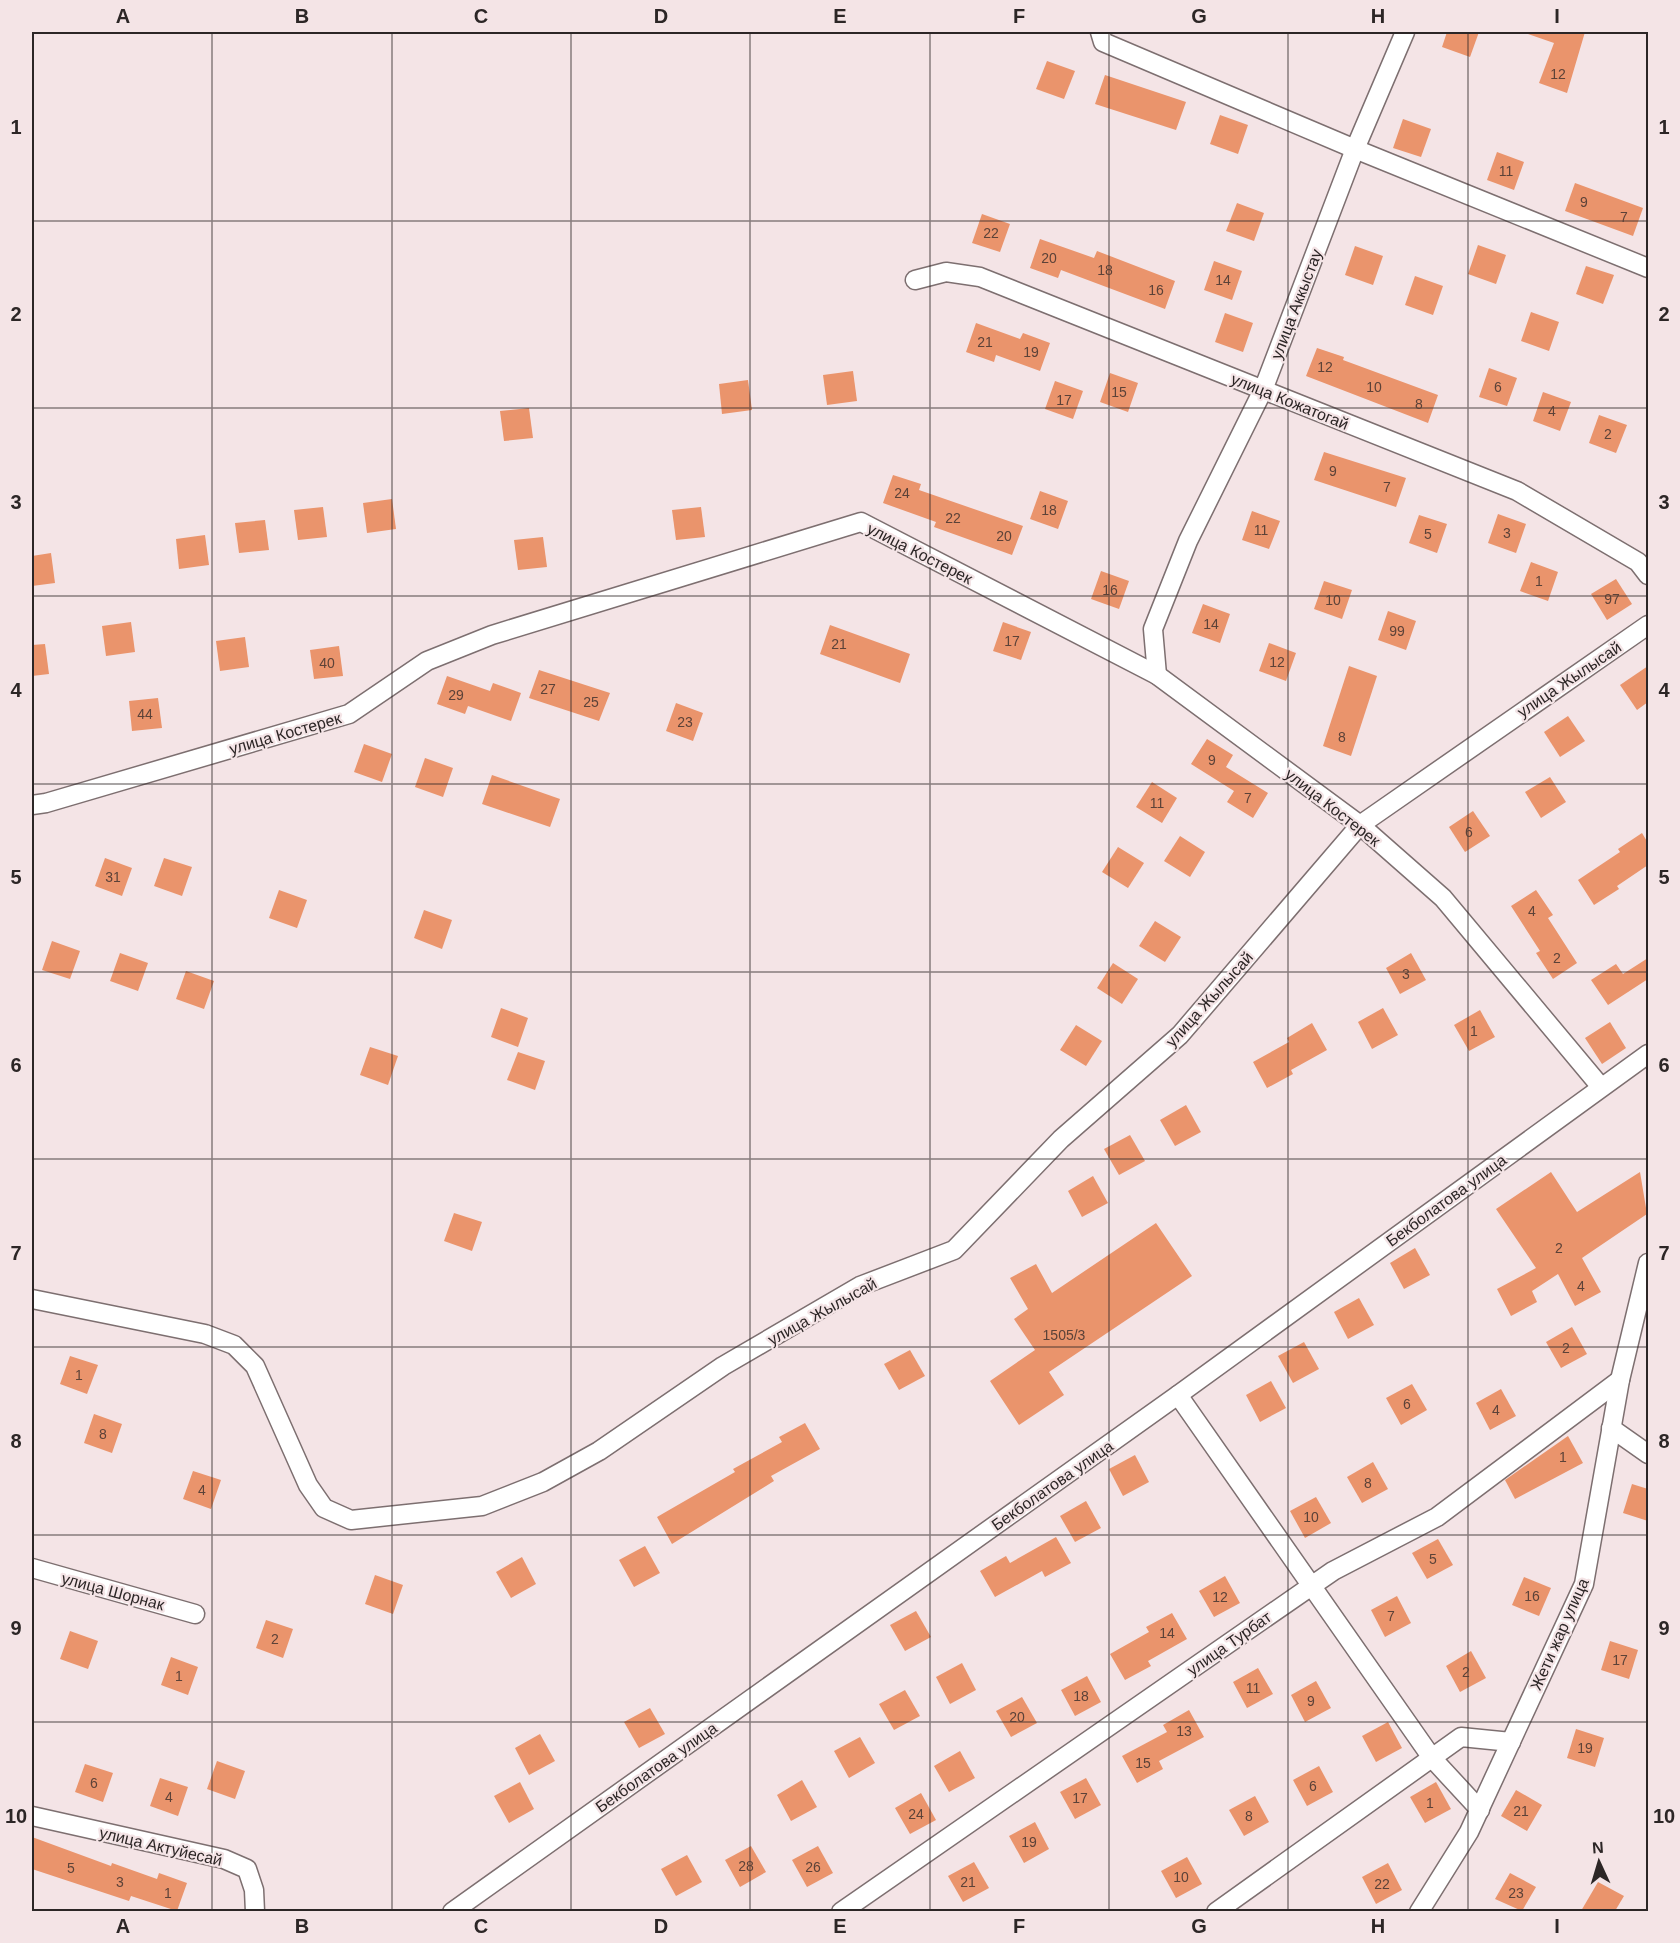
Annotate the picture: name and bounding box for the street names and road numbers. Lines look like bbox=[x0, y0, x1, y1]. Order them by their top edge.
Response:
street label: улица Аккыстау bbox=[1268, 247, 1325, 362]
street label: улица Кожатогай bbox=[1229, 370, 1351, 433]
street label: улица Костерек bbox=[864, 520, 976, 588]
street label: улица Жылысай bbox=[1514, 638, 1624, 720]
street label: улица Костерек bbox=[227, 709, 344, 758]
street label: улица Костерек bbox=[1282, 765, 1384, 850]
street label: улица Жылысай bbox=[1162, 949, 1256, 1050]
street label: Бекболатова улица bbox=[1383, 1151, 1510, 1250]
street label: улица Жылысай bbox=[765, 1275, 879, 1348]
street label: Бекболатова улица bbox=[988, 1437, 1116, 1534]
street label: улица Шорнак bbox=[60, 1570, 167, 1614]
street label: Жети жар улица bbox=[1527, 1576, 1592, 1693]
street label: улица Турбат bbox=[1184, 1608, 1275, 1679]
street label: Бекболатова улица bbox=[592, 1719, 720, 1816]
street label: улица Актуйесай bbox=[98, 1824, 224, 1869]

